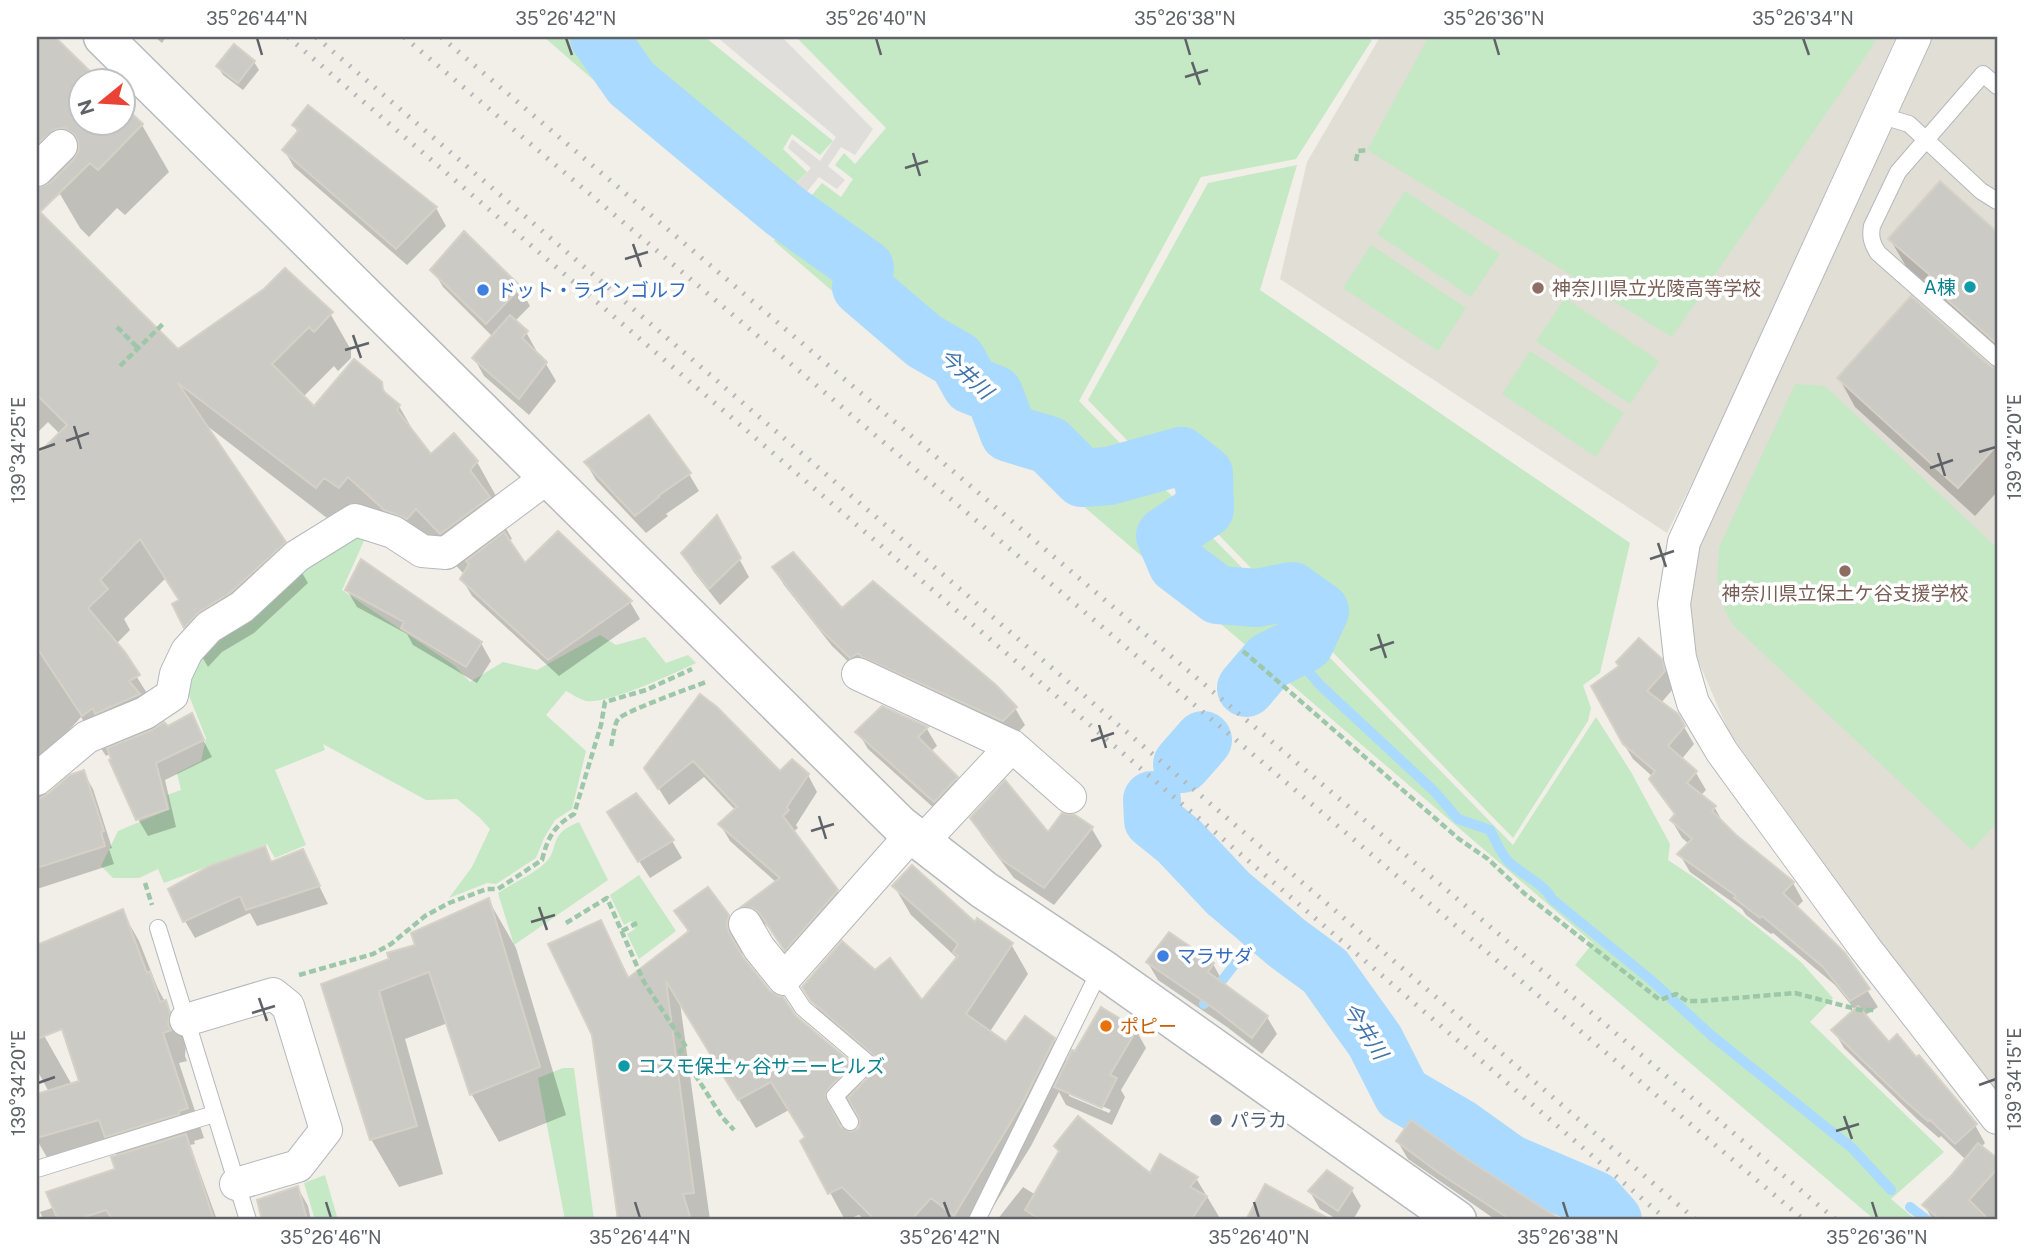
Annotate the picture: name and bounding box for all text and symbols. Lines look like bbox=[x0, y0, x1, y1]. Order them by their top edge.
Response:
text: 35°26'44"N bbox=[206, 8, 308, 29]
text: 35°26'42"N bbox=[516, 8, 616, 29]
text: 35°26'40"N bbox=[825, 8, 927, 29]
text: 35°26'38"N bbox=[1134, 8, 1236, 29]
text: 35°26'36"N bbox=[1443, 8, 1545, 29]
text: 35°26'34"N bbox=[1752, 8, 1854, 29]
north arrow bbox=[66, 66, 136, 136]
text: N bbox=[73, 97, 99, 118]
place label: A棟 bbox=[1924, 276, 1956, 298]
place label: 神奈川県立光陵高等学校 bbox=[1552, 277, 1761, 299]
place label: ドット・ラインゴルフ bbox=[497, 279, 687, 301]
marker: A棟 bbox=[1962, 279, 1978, 295]
marker: 神奈川県立光陵高等学校 bbox=[1530, 280, 1546, 296]
marker: ドット・ラインゴルフ bbox=[475, 282, 491, 298]
water label: 今井川 bbox=[935, 343, 1000, 405]
text: 139°34'20"E bbox=[2004, 394, 2025, 500]
text: 139°34'25"E bbox=[8, 397, 29, 503]
marker: 神奈川県立保土ケ谷支援学校 bbox=[1837, 563, 1853, 579]
place label: 神奈川県立保土ケ谷支援学校 bbox=[1721, 582, 1969, 604]
place label: マラサダ bbox=[1177, 945, 1253, 967]
marker: マラサダ bbox=[1155, 948, 1171, 964]
water label: 今井川 bbox=[1338, 998, 1394, 1066]
place label: ポピー bbox=[1120, 1015, 1177, 1037]
marker: ポピー bbox=[1098, 1018, 1114, 1034]
text: 139°34'15"E bbox=[2004, 1028, 2025, 1130]
text: 139°34'20"E bbox=[8, 1030, 29, 1136]
place label: コスモ保土ヶ谷サニーヒルズ bbox=[638, 1055, 885, 1077]
marker: コスモ保土ヶ谷サニーヒルズ bbox=[616, 1058, 632, 1074]
place label: パラカ bbox=[1230, 1109, 1287, 1131]
marker: パラカ bbox=[1208, 1112, 1224, 1128]
text: 35°26'46"N bbox=[280, 1227, 382, 1248]
text: 35°26'44"N bbox=[589, 1227, 691, 1248]
text: 35°26'42"N bbox=[900, 1227, 1000, 1248]
text: 35°26'40"N bbox=[1208, 1227, 1310, 1248]
text: 35°26'38"N bbox=[1517, 1227, 1619, 1248]
text: 35°26'36"N bbox=[1826, 1227, 1928, 1248]

